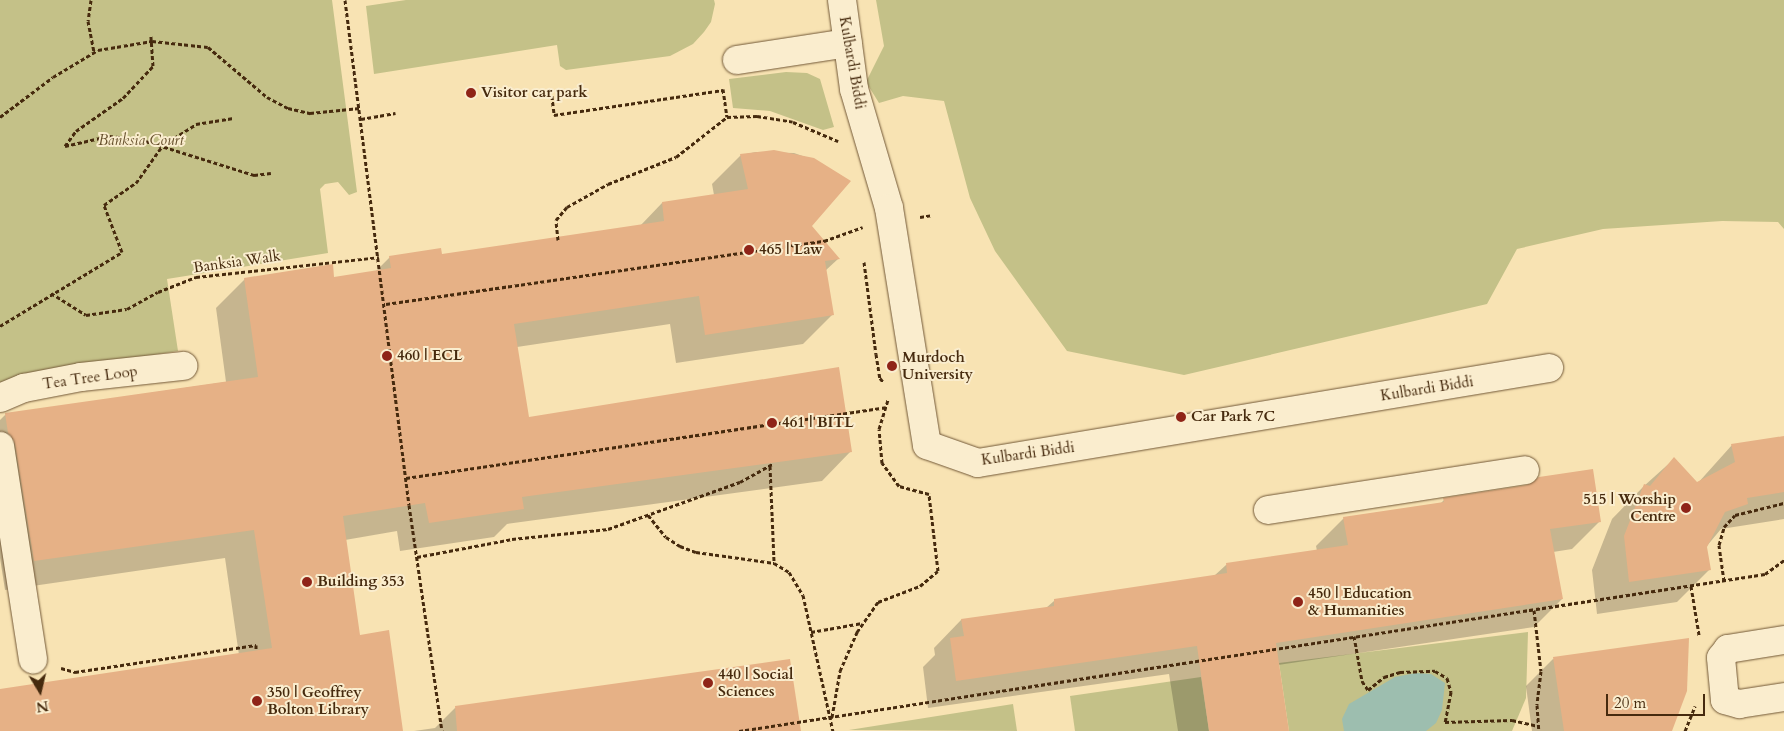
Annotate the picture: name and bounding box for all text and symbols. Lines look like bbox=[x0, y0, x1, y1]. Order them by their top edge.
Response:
street label: Kulbardi Biddi bbox=[835, 15, 869, 111]
place label: Visitor car park bbox=[481, 84, 588, 102]
marker: Visitor car park bbox=[465, 87, 477, 99]
park label: Banksia Court bbox=[98, 132, 184, 150]
place label: 465 | Law bbox=[759, 241, 823, 259]
marker: 465 | Law bbox=[743, 244, 755, 256]
street label: Banksia Walk bbox=[192, 247, 282, 277]
place label: 460 | ECL bbox=[397, 347, 462, 365]
place label: Murdoch University bbox=[902, 348, 973, 383]
marker: 460 | ECL bbox=[381, 350, 393, 362]
marker: Murdoch University bbox=[886, 360, 898, 372]
street label: Tea Tree Loop bbox=[41, 362, 139, 394]
street label: Kulbardi Biddi bbox=[1379, 373, 1475, 405]
place label: Car Park 7C bbox=[1191, 408, 1275, 426]
marker: Car Park 7C bbox=[1175, 411, 1187, 423]
place label: 461 | BITL bbox=[782, 414, 854, 432]
marker: 461 | BITL bbox=[766, 417, 778, 429]
street label: Kulbardi Biddi bbox=[980, 439, 1076, 469]
place label: 515 | Worship Centre bbox=[1583, 490, 1676, 525]
marker: 515 | Worship Centre bbox=[1680, 502, 1692, 514]
place label: Building 353 bbox=[317, 573, 404, 591]
marker: Building 353 bbox=[301, 576, 313, 588]
place label: 450 | Education & Humanities bbox=[1308, 584, 1412, 619]
marker: 450 | Education & Humanities bbox=[1292, 596, 1304, 608]
place label: 440 | Social Sciences bbox=[718, 665, 793, 700]
north arrow bbox=[15, 666, 65, 716]
marker: 440 | Social Sciences bbox=[702, 677, 714, 689]
place label: 350 | Geoffrey Bolton Library bbox=[267, 683, 369, 718]
scale bar bbox=[1609, 684, 1708, 716]
text: 20 m bbox=[1614, 693, 1646, 713]
marker: 350 | Geoffrey Bolton Library bbox=[251, 695, 263, 707]
text: N bbox=[35, 696, 50, 717]

